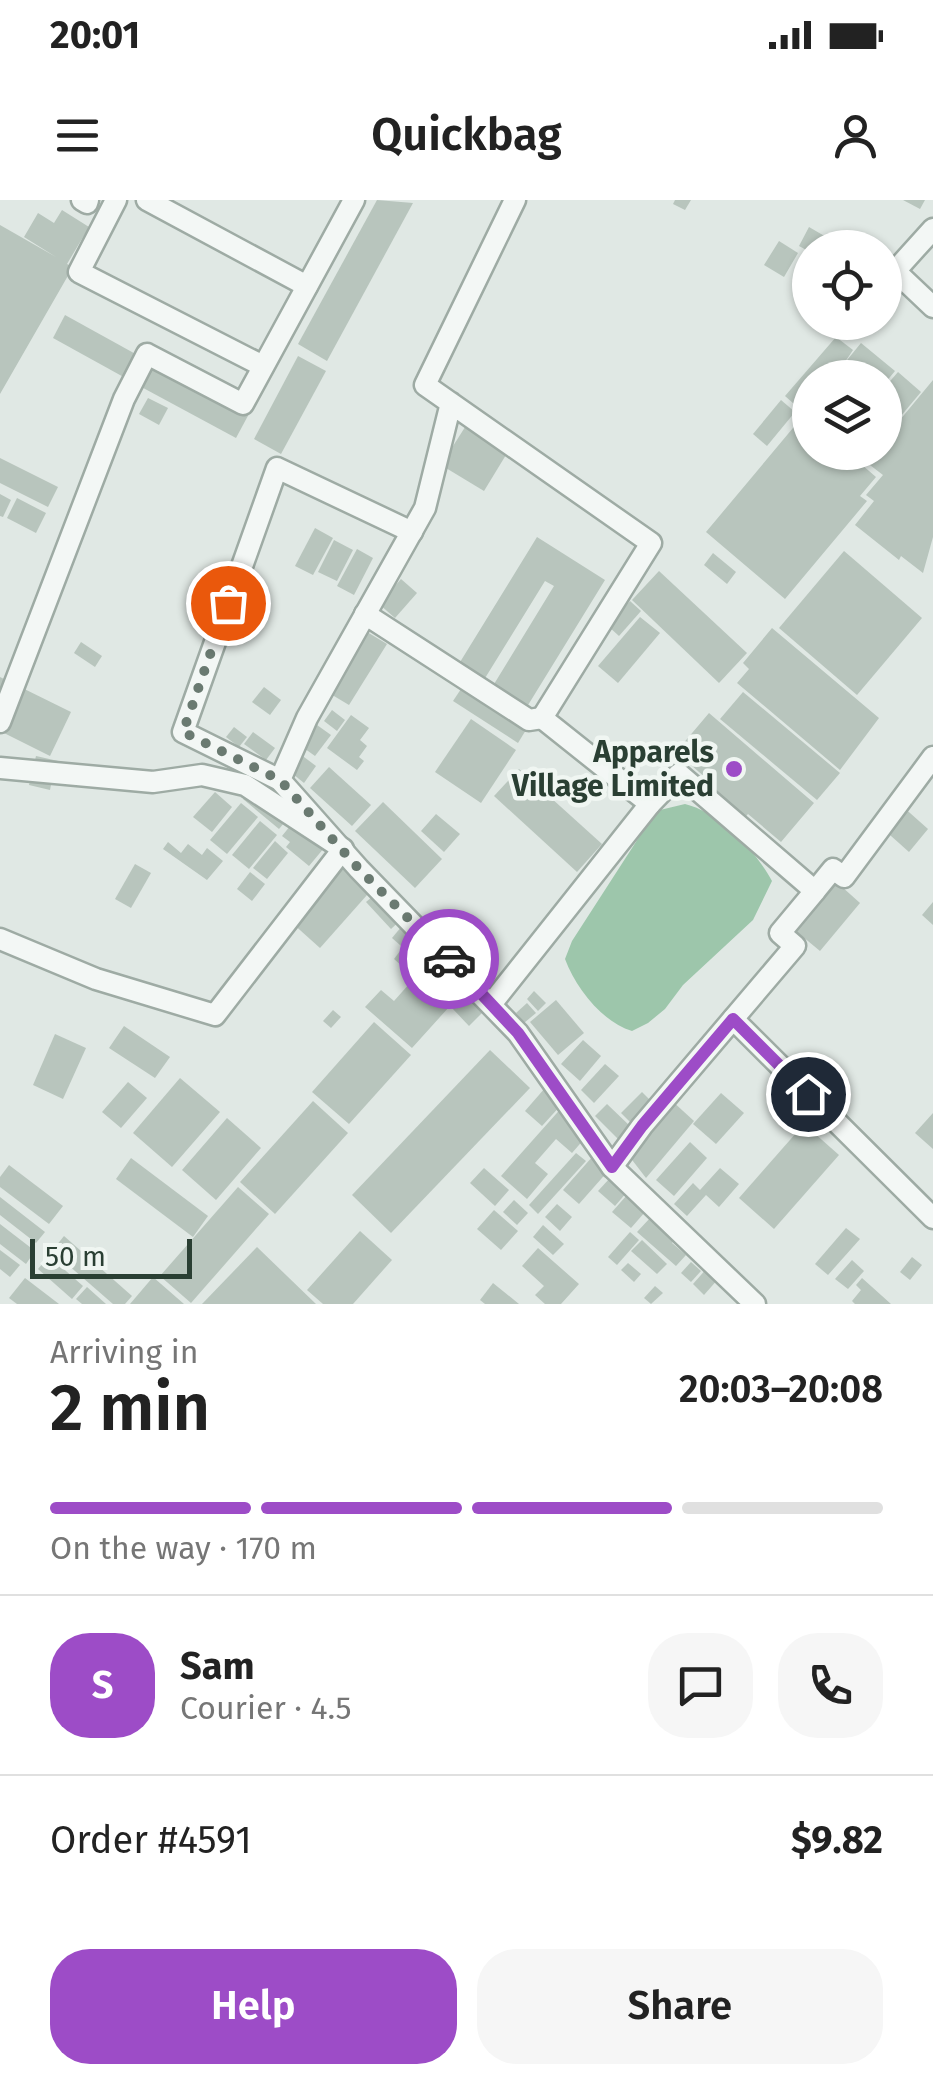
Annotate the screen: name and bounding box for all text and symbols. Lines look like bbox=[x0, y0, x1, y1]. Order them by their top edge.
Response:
text: 20:01 bbox=[50, 12, 140, 58]
icon: menu bbox=[50, 108, 105, 163]
text: Quickbag bbox=[371, 108, 562, 162]
icon: person bbox=[828, 108, 883, 163]
map controls bbox=[792, 230, 902, 470]
button: locate bbox=[792, 230, 902, 340]
button: layers bbox=[792, 360, 902, 470]
pin bbox=[186, 561, 271, 646]
icon: bag bbox=[201, 576, 256, 631]
place label: Apparels Village Limited bbox=[511, 734, 714, 804]
marker: Apparels Village Limited bbox=[723, 758, 745, 780]
courier bbox=[399, 909, 499, 1009]
icon: car bbox=[422, 932, 477, 987]
pin bbox=[766, 1052, 851, 1137]
icon: home bbox=[781, 1067, 836, 1122]
scale bar bbox=[30, 1234, 192, 1278]
text: 50 m bbox=[45, 1240, 106, 1273]
text: Arriving in bbox=[50, 1333, 198, 1371]
text: 20:03–20:08 bbox=[679, 1366, 883, 1412]
text: 2 min bbox=[50, 1369, 210, 1447]
text: On the way · 170 m bbox=[50, 1529, 317, 1567]
button: chat bbox=[648, 1633, 753, 1738]
button: phone bbox=[778, 1633, 883, 1738]
text: Sam bbox=[180, 1643, 255, 1689]
text: S bbox=[92, 1662, 113, 1708]
text: Courier · 4.5 bbox=[180, 1689, 351, 1727]
text: Order #4591 bbox=[50, 1817, 252, 1863]
text: $9.82 bbox=[791, 1817, 883, 1863]
button: Help bbox=[50, 1949, 457, 2064]
button: Share bbox=[477, 1949, 883, 2064]

